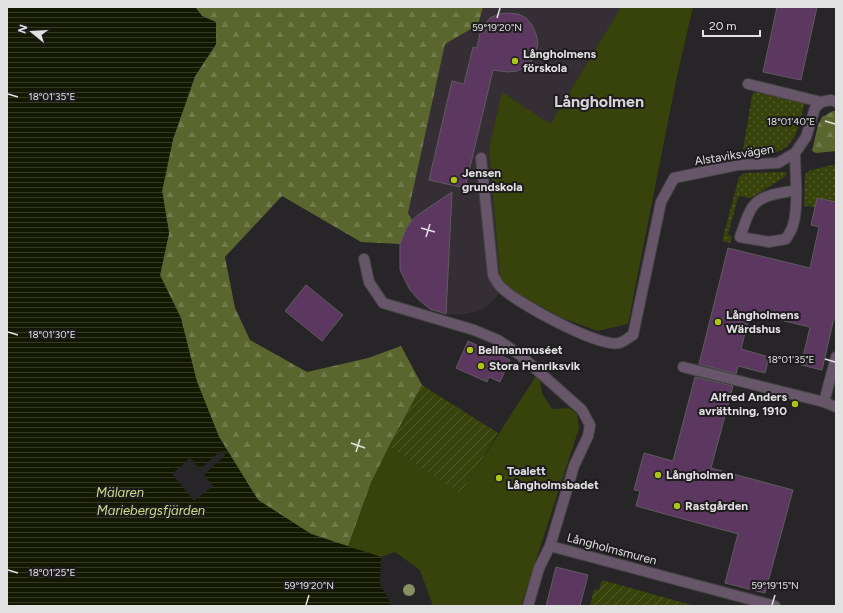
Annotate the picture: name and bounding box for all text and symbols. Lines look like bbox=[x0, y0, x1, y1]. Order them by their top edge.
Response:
north arrow bbox=[12, 12, 52, 52]
scale bar bbox=[703, 12, 760, 38]
text: 20 m bbox=[709, 19, 737, 33]
text: 59°19'20"N bbox=[472, 21, 522, 34]
text: N bbox=[15, 23, 30, 35]
place label: Långholmens förskola bbox=[523, 47, 597, 75]
marker: Långholmens förskola bbox=[510, 56, 520, 66]
text: 18°01'35"E bbox=[29, 90, 75, 103]
district label: Långholmen bbox=[554, 92, 644, 111]
text: 18°01'40"E bbox=[767, 115, 815, 128]
street label: Alstaviksvägen bbox=[693, 142, 775, 168]
place label: Jensen grundskola bbox=[462, 166, 523, 194]
marker: Jensen grundskola bbox=[449, 175, 459, 185]
place label: Långholmens Wärdshus bbox=[726, 308, 800, 336]
marker: Långholmens Wärdshus bbox=[713, 317, 723, 327]
text: 18°01'30"E bbox=[28, 328, 76, 341]
place label: Bellmanmuséet bbox=[478, 343, 563, 357]
marker: Bellmanmuséet bbox=[465, 345, 475, 355]
text: 18°01'35"E bbox=[768, 353, 814, 366]
place label: Stora Henriksvik bbox=[489, 359, 581, 373]
marker: Stora Henriksvik bbox=[476, 361, 486, 371]
place label: Alfred Anders avrättning, 1910 bbox=[699, 390, 787, 418]
marker: Alfred Anders avrättning, 1910 bbox=[790, 399, 800, 409]
place label: Toalett Långholmsbadet bbox=[507, 464, 599, 492]
place label: Långholmen bbox=[666, 468, 734, 482]
marker: Långholmen bbox=[653, 470, 663, 480]
marker: Toalett Långholmsbadet bbox=[494, 473, 504, 483]
water label: Mälaren bbox=[96, 485, 144, 500]
place label: Rastgården bbox=[685, 499, 748, 513]
marker: Rastgården bbox=[672, 501, 682, 511]
water label: Mariebergsfjärden bbox=[97, 503, 205, 518]
street label: Långholmsmuren bbox=[566, 530, 659, 568]
text: 18°01'25"E bbox=[29, 566, 76, 579]
text: 59°19'20"N bbox=[284, 579, 334, 592]
text: 59°19'15"N bbox=[751, 579, 799, 592]

